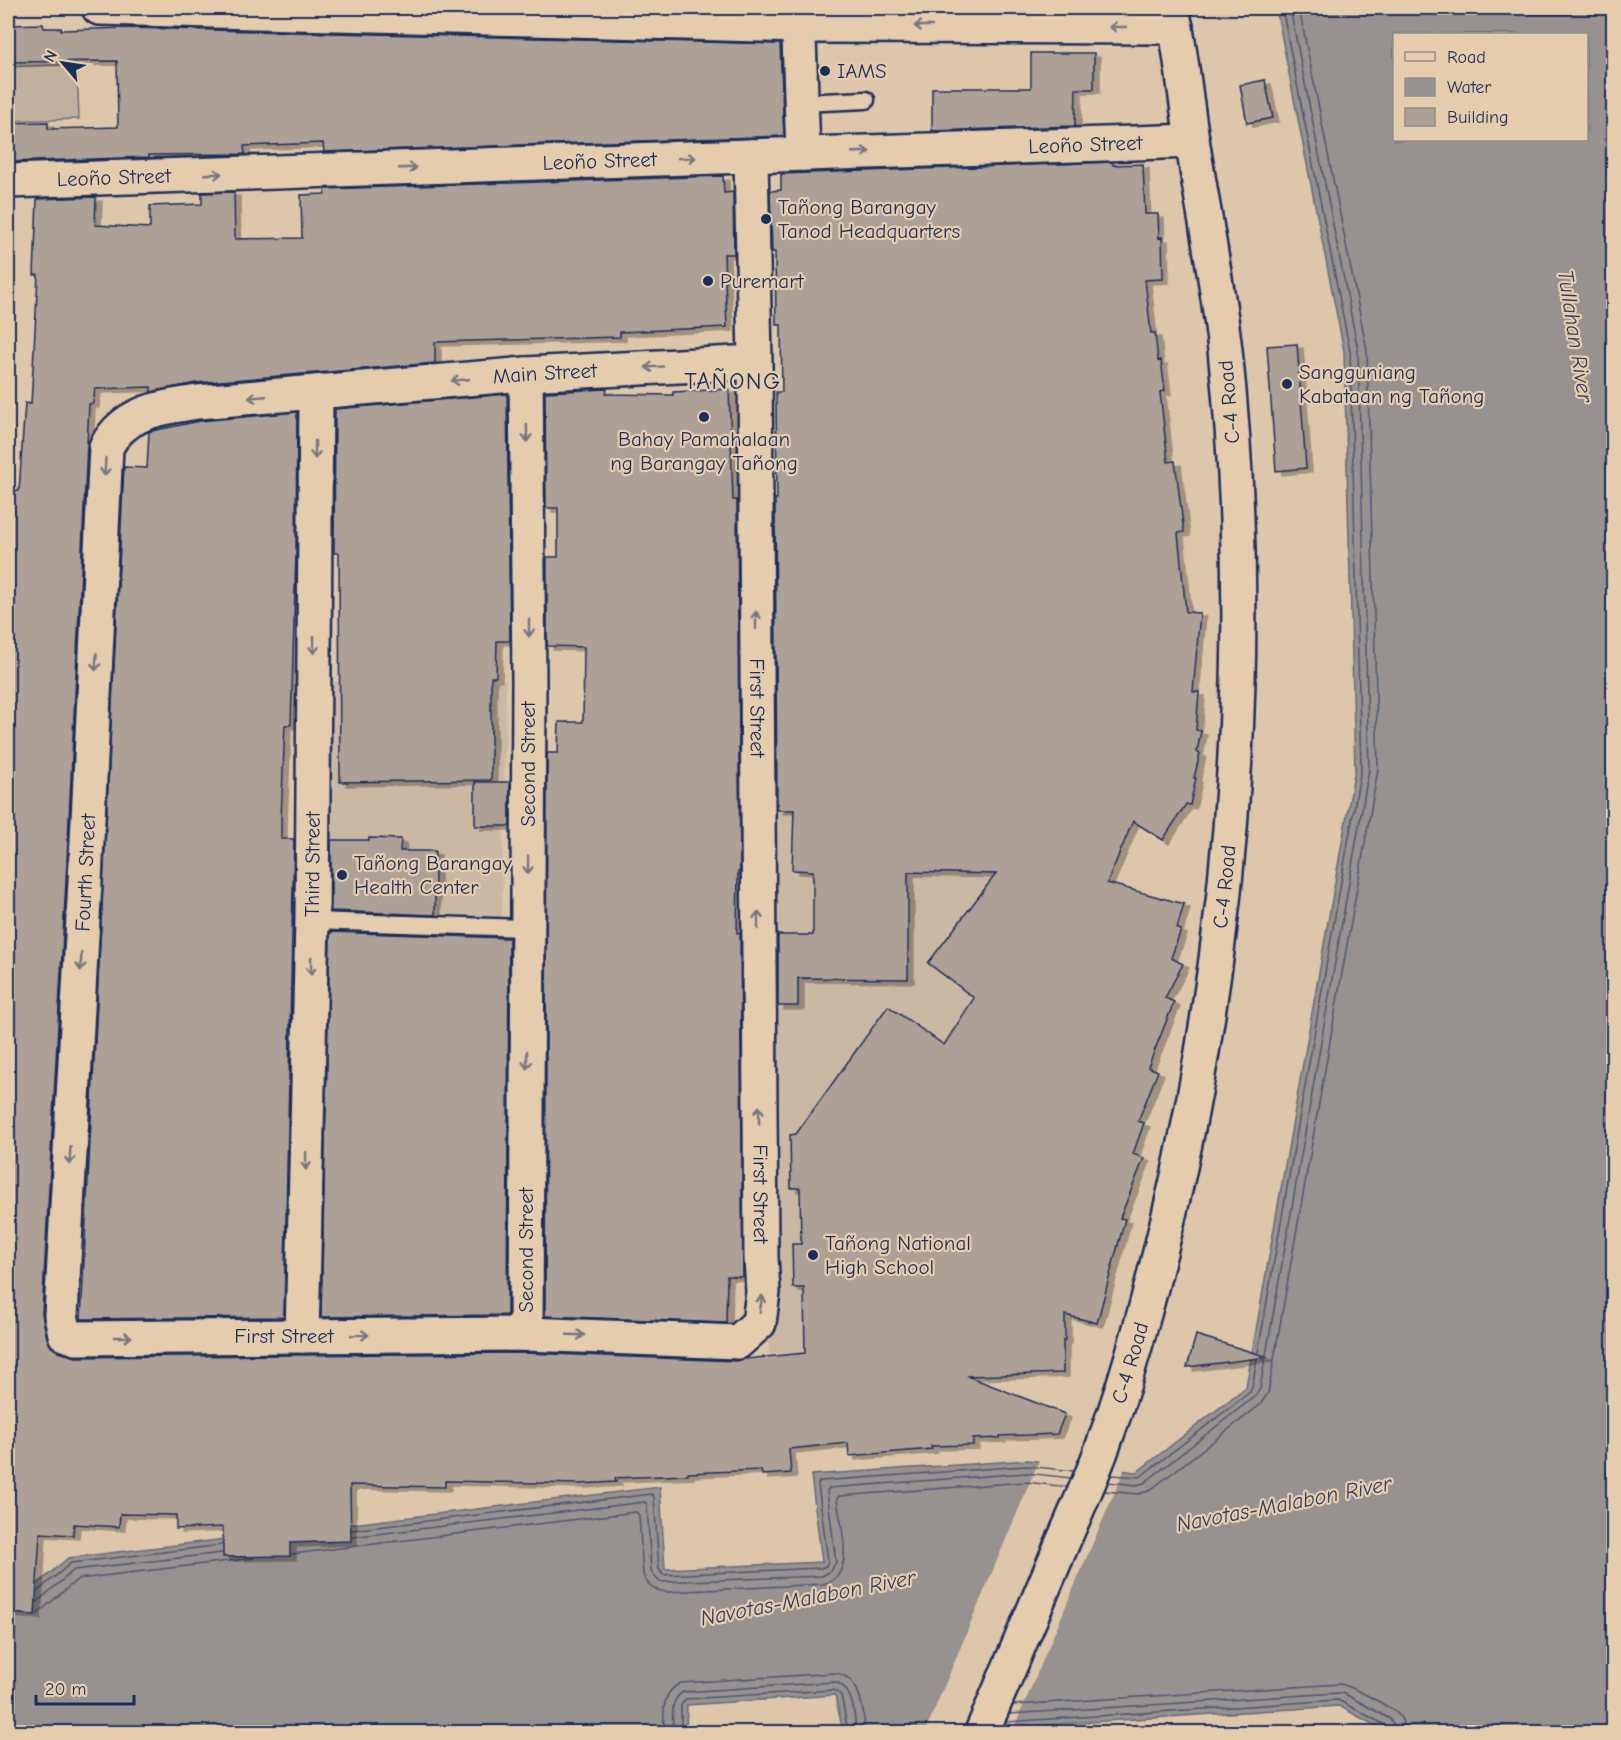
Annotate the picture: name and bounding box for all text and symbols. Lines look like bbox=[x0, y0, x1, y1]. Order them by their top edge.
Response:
one-way arrow bbox=[913, 20, 933, 32]
one-way arrow bbox=[1108, 21, 1128, 33]
north arrow bbox=[33, 33, 93, 93]
legend bbox=[1393, 33, 1588, 141]
text: N bbox=[40, 47, 61, 65]
text: Road bbox=[1447, 47, 1486, 68]
place label: IAMS bbox=[837, 59, 887, 83]
marker: IAMS bbox=[818, 64, 832, 78]
text: Water bbox=[1447, 77, 1492, 98]
text: Building bbox=[1447, 107, 1509, 128]
street label: Leoño Street bbox=[1028, 131, 1144, 159]
one-way arrow bbox=[851, 146, 871, 158]
street label: Leoño Street bbox=[542, 147, 658, 175]
one-way arrow bbox=[676, 152, 696, 164]
one-way arrow bbox=[397, 162, 417, 173]
street label: Leoño Street bbox=[56, 163, 172, 191]
one-way arrow bbox=[202, 169, 222, 180]
place label: Tañong Barangay Tanod Headquarters bbox=[778, 195, 960, 243]
marker: Tañong Barangay Tanod Headquarters bbox=[759, 212, 773, 226]
water label: Tullahan River bbox=[1552, 268, 1598, 405]
place label: Puremart bbox=[720, 269, 804, 293]
marker: Puremart bbox=[701, 274, 715, 288]
street label: Main Street bbox=[492, 358, 598, 389]
street label: C-4 Road bbox=[1213, 359, 1245, 445]
place label: Sangguniang Kabataan ng Tañong bbox=[1299, 360, 1484, 408]
one-way arrow bbox=[645, 362, 665, 373]
district label: TAÑONG bbox=[684, 367, 782, 395]
one-way arrow bbox=[450, 375, 470, 386]
marker: Sangguniang Kabataan ng Tañong bbox=[1280, 377, 1294, 391]
one-way arrow bbox=[248, 392, 268, 403]
marker: Bahay Pamahalaan ng Barangay Tañong bbox=[697, 410, 711, 424]
one-way arrow bbox=[521, 422, 533, 442]
place label: Bahay Pamahalaan ng Barangay Tañong bbox=[610, 427, 798, 475]
one-way arrow bbox=[309, 440, 321, 460]
one-way arrow bbox=[99, 457, 110, 477]
one-way arrow bbox=[750, 610, 762, 630]
one-way arrow bbox=[523, 617, 534, 637]
one-way arrow bbox=[308, 635, 320, 655]
one-way arrow bbox=[90, 651, 101, 671]
street label: First Street bbox=[745, 658, 770, 759]
street label: Second Street bbox=[516, 700, 540, 827]
street label: Third Street bbox=[300, 810, 325, 917]
street label: Fourth Street bbox=[70, 812, 100, 932]
street label: C-4 Road bbox=[1208, 844, 1241, 930]
place label: Tañong Barangay Health Center bbox=[354, 851, 513, 899]
one-way arrow bbox=[522, 854, 534, 874]
marker: Tañong Barangay Health Center bbox=[335, 868, 349, 882]
one-way arrow bbox=[752, 910, 764, 930]
one-way arrow bbox=[75, 951, 86, 971]
one-way arrow bbox=[305, 956, 316, 976]
one-way arrow bbox=[521, 1049, 533, 1069]
one-way arrow bbox=[754, 1105, 765, 1125]
street label: First Street bbox=[748, 1144, 773, 1245]
one-way arrow bbox=[64, 1146, 75, 1166]
one-way arrow bbox=[300, 1151, 312, 1171]
street label: Second Street bbox=[514, 1186, 538, 1313]
place label: Tañong National High School bbox=[825, 1231, 971, 1279]
marker: Tañong National High School bbox=[806, 1248, 820, 1262]
one-way arrow bbox=[756, 1295, 767, 1314]
street label: C-4 Road bbox=[1106, 1319, 1153, 1407]
street label: First Street bbox=[234, 1324, 335, 1348]
one-way arrow bbox=[349, 1329, 369, 1341]
one-way arrow bbox=[565, 1330, 585, 1341]
one-way arrow bbox=[112, 1331, 132, 1343]
water label: Navotas-Malabon River bbox=[1174, 1470, 1395, 1538]
water label: Navotas-Malabon River bbox=[698, 1564, 919, 1632]
scale bar bbox=[36, 1668, 134, 1706]
text: 20 m bbox=[45, 1679, 86, 1700]

